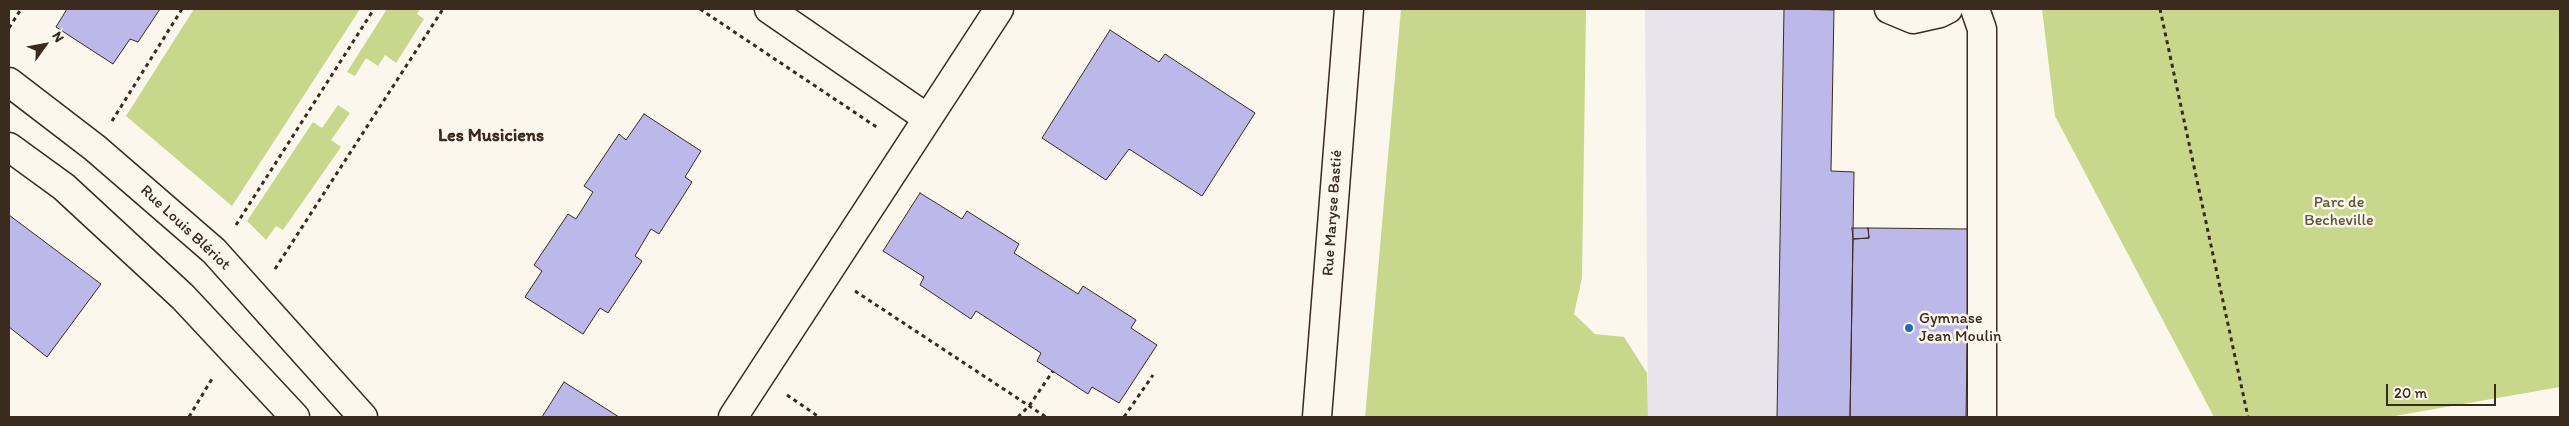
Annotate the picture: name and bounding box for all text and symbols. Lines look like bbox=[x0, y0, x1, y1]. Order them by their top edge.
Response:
north arrow bbox=[20, 20, 70, 70]
text: N bbox=[48, 28, 68, 45]
district label: Les Musiciens bbox=[438, 125, 544, 147]
street label: Rue Maryse Bastié bbox=[1319, 149, 1347, 277]
street label: Rue Louis Blériot bbox=[136, 181, 234, 275]
park label: Parc de Becheville bbox=[2304, 193, 2374, 231]
place label: Gymnase Jean Moulin bbox=[1919, 309, 2002, 347]
marker: Gymnase Jean Moulin bbox=[1903, 322, 1915, 334]
scale bar bbox=[2389, 374, 2499, 406]
text: 20 m bbox=[2394, 384, 2427, 402]

